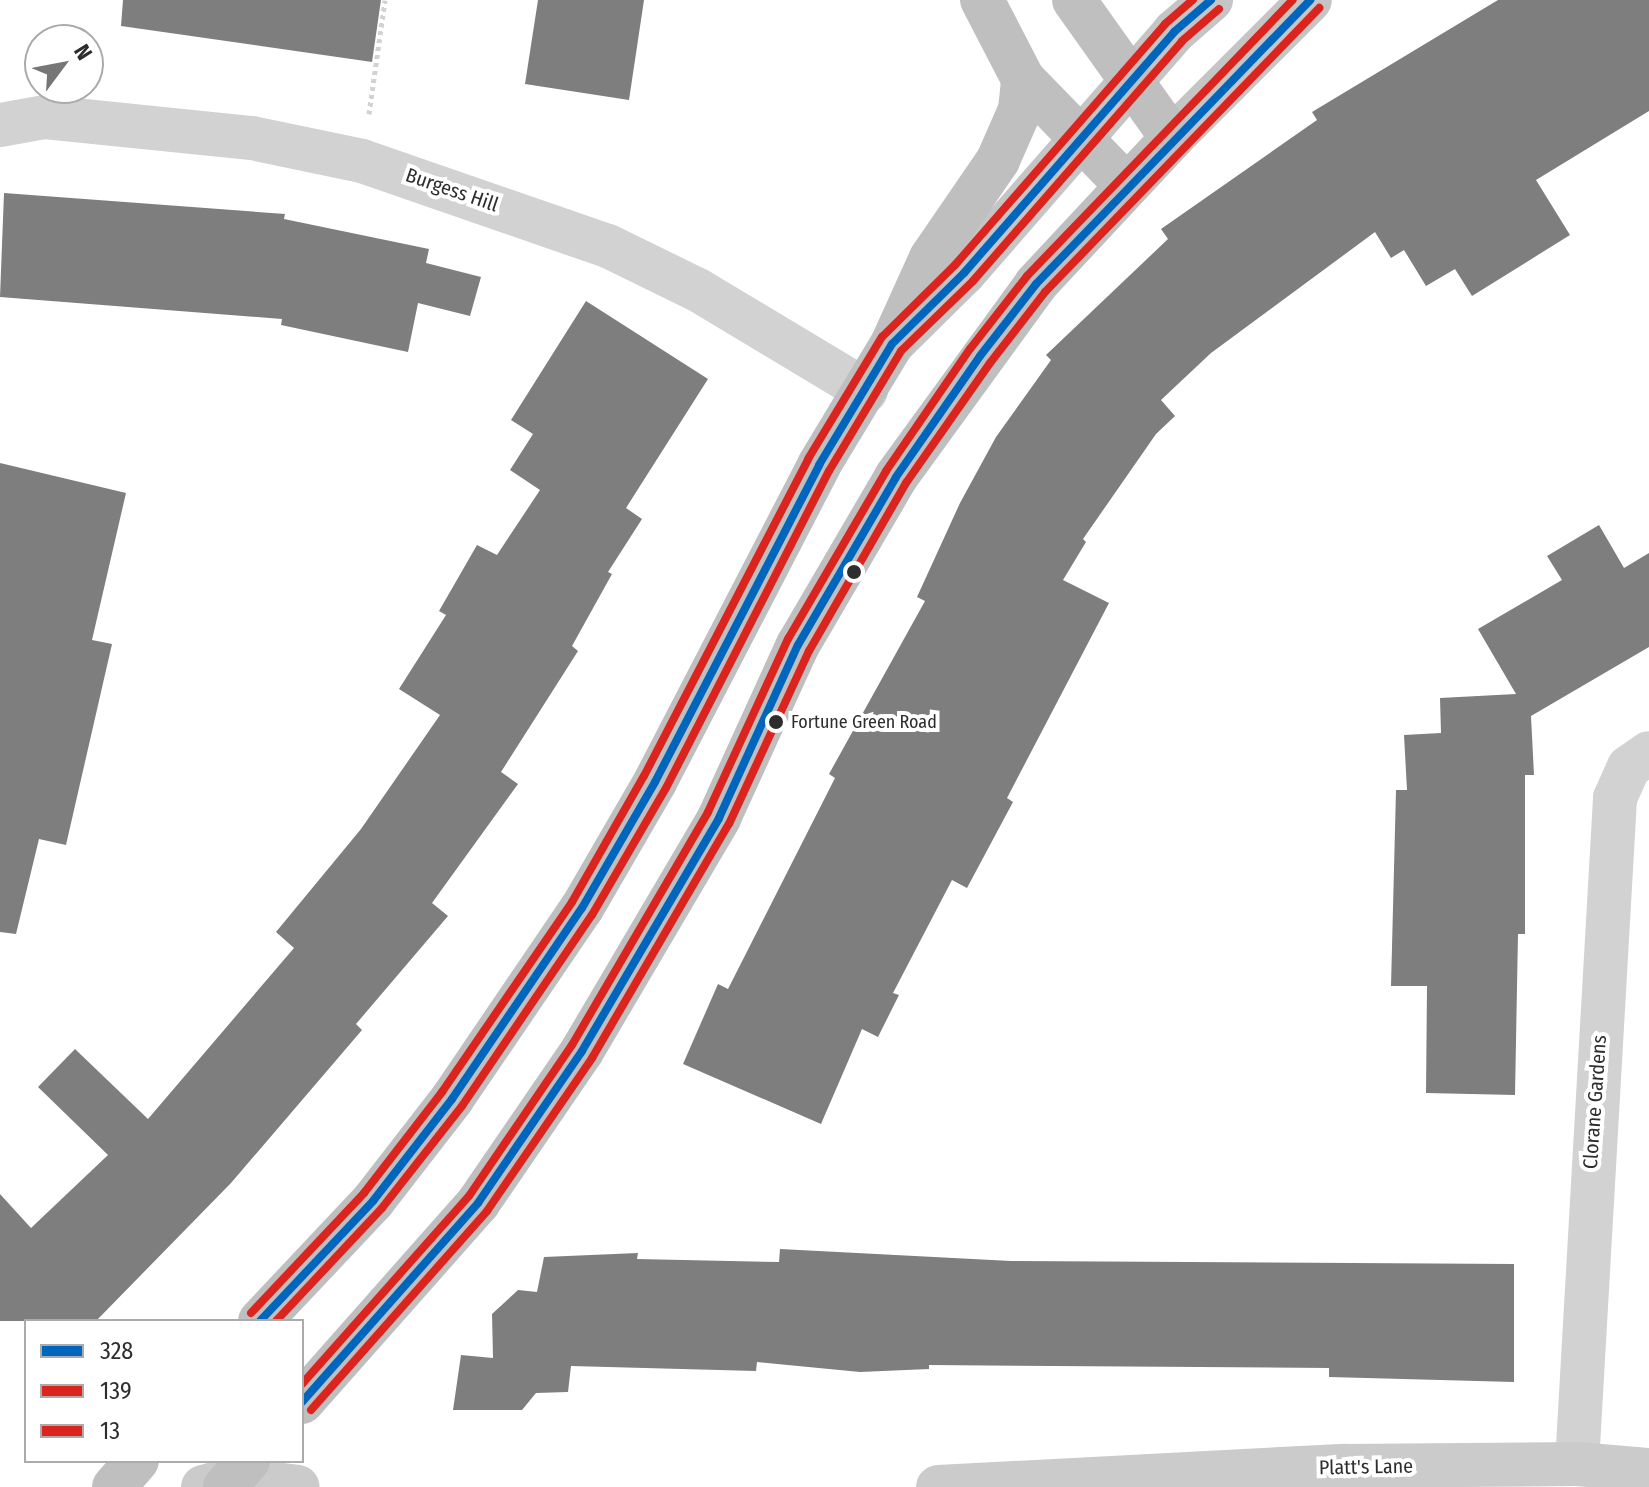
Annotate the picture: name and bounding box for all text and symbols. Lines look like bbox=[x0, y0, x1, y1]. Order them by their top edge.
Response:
north arrow bbox=[24, 24, 104, 104]
text: N bbox=[68, 39, 98, 65]
street label: Burgess Hill bbox=[403, 163, 501, 217]
unlabelled marker bbox=[846, 564, 862, 580]
place label: Fortune Green Road bbox=[791, 711, 937, 733]
marker: Fortune Green Road bbox=[768, 714, 784, 730]
street label: Clorane Gardens bbox=[1578, 1034, 1612, 1170]
legend bbox=[24, 1319, 304, 1463]
text: 328 bbox=[100, 1337, 133, 1365]
text: 139 bbox=[100, 1377, 132, 1405]
text: 13 bbox=[100, 1417, 120, 1445]
street label: Platt's Lane bbox=[1319, 1454, 1413, 1480]

